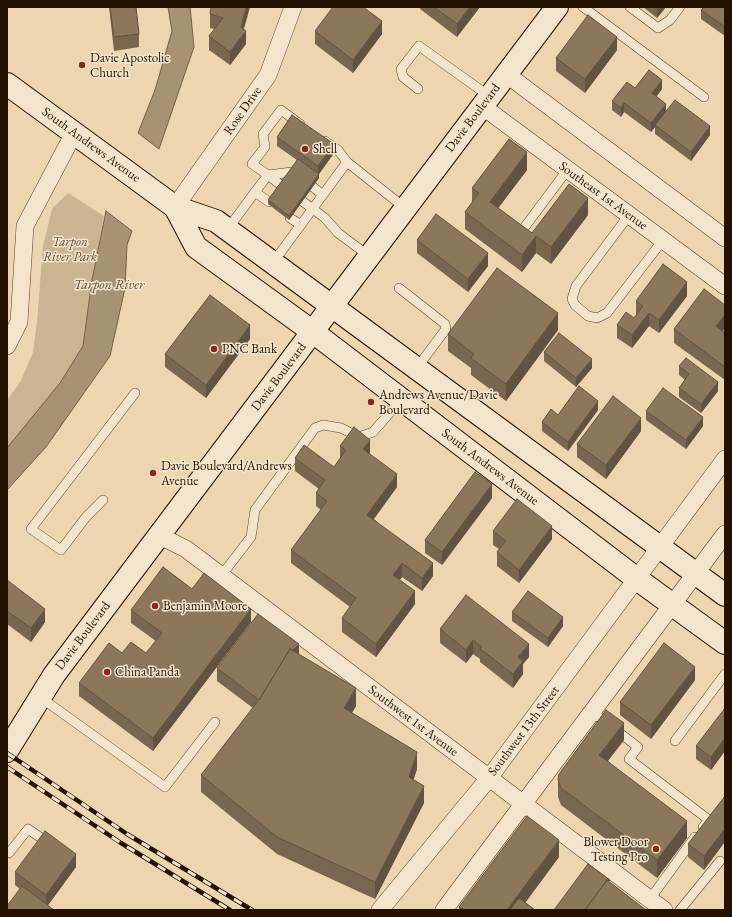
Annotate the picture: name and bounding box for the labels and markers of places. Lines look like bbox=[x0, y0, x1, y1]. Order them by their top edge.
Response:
place label: Davie Apostolic Church bbox=[90, 50, 170, 81]
marker: Davie Apostolic Church bbox=[77, 60, 87, 70]
place label: Shell bbox=[313, 141, 337, 157]
marker: Shell bbox=[300, 144, 310, 154]
place label: PNC Bank bbox=[222, 341, 277, 357]
marker: PNC Bank bbox=[209, 344, 219, 354]
place label: Andrews Avenue/Davie Boulevard bbox=[379, 387, 498, 418]
marker: Andrews Avenue/Davie Boulevard bbox=[366, 397, 376, 407]
place label: Davie Boulevard/Andrews Avenue bbox=[161, 458, 292, 489]
marker: Davie Boulevard/Andrews Avenue bbox=[148, 468, 158, 478]
place label: Benjamin Moore bbox=[163, 598, 247, 614]
marker: Benjamin Moore bbox=[150, 601, 160, 611]
place label: China Panda bbox=[115, 664, 179, 680]
marker: China Panda bbox=[102, 667, 112, 677]
place label: Blower Door Testing Pro bbox=[583, 834, 648, 865]
marker: Blower Door Testing Pro bbox=[651, 844, 661, 854]

